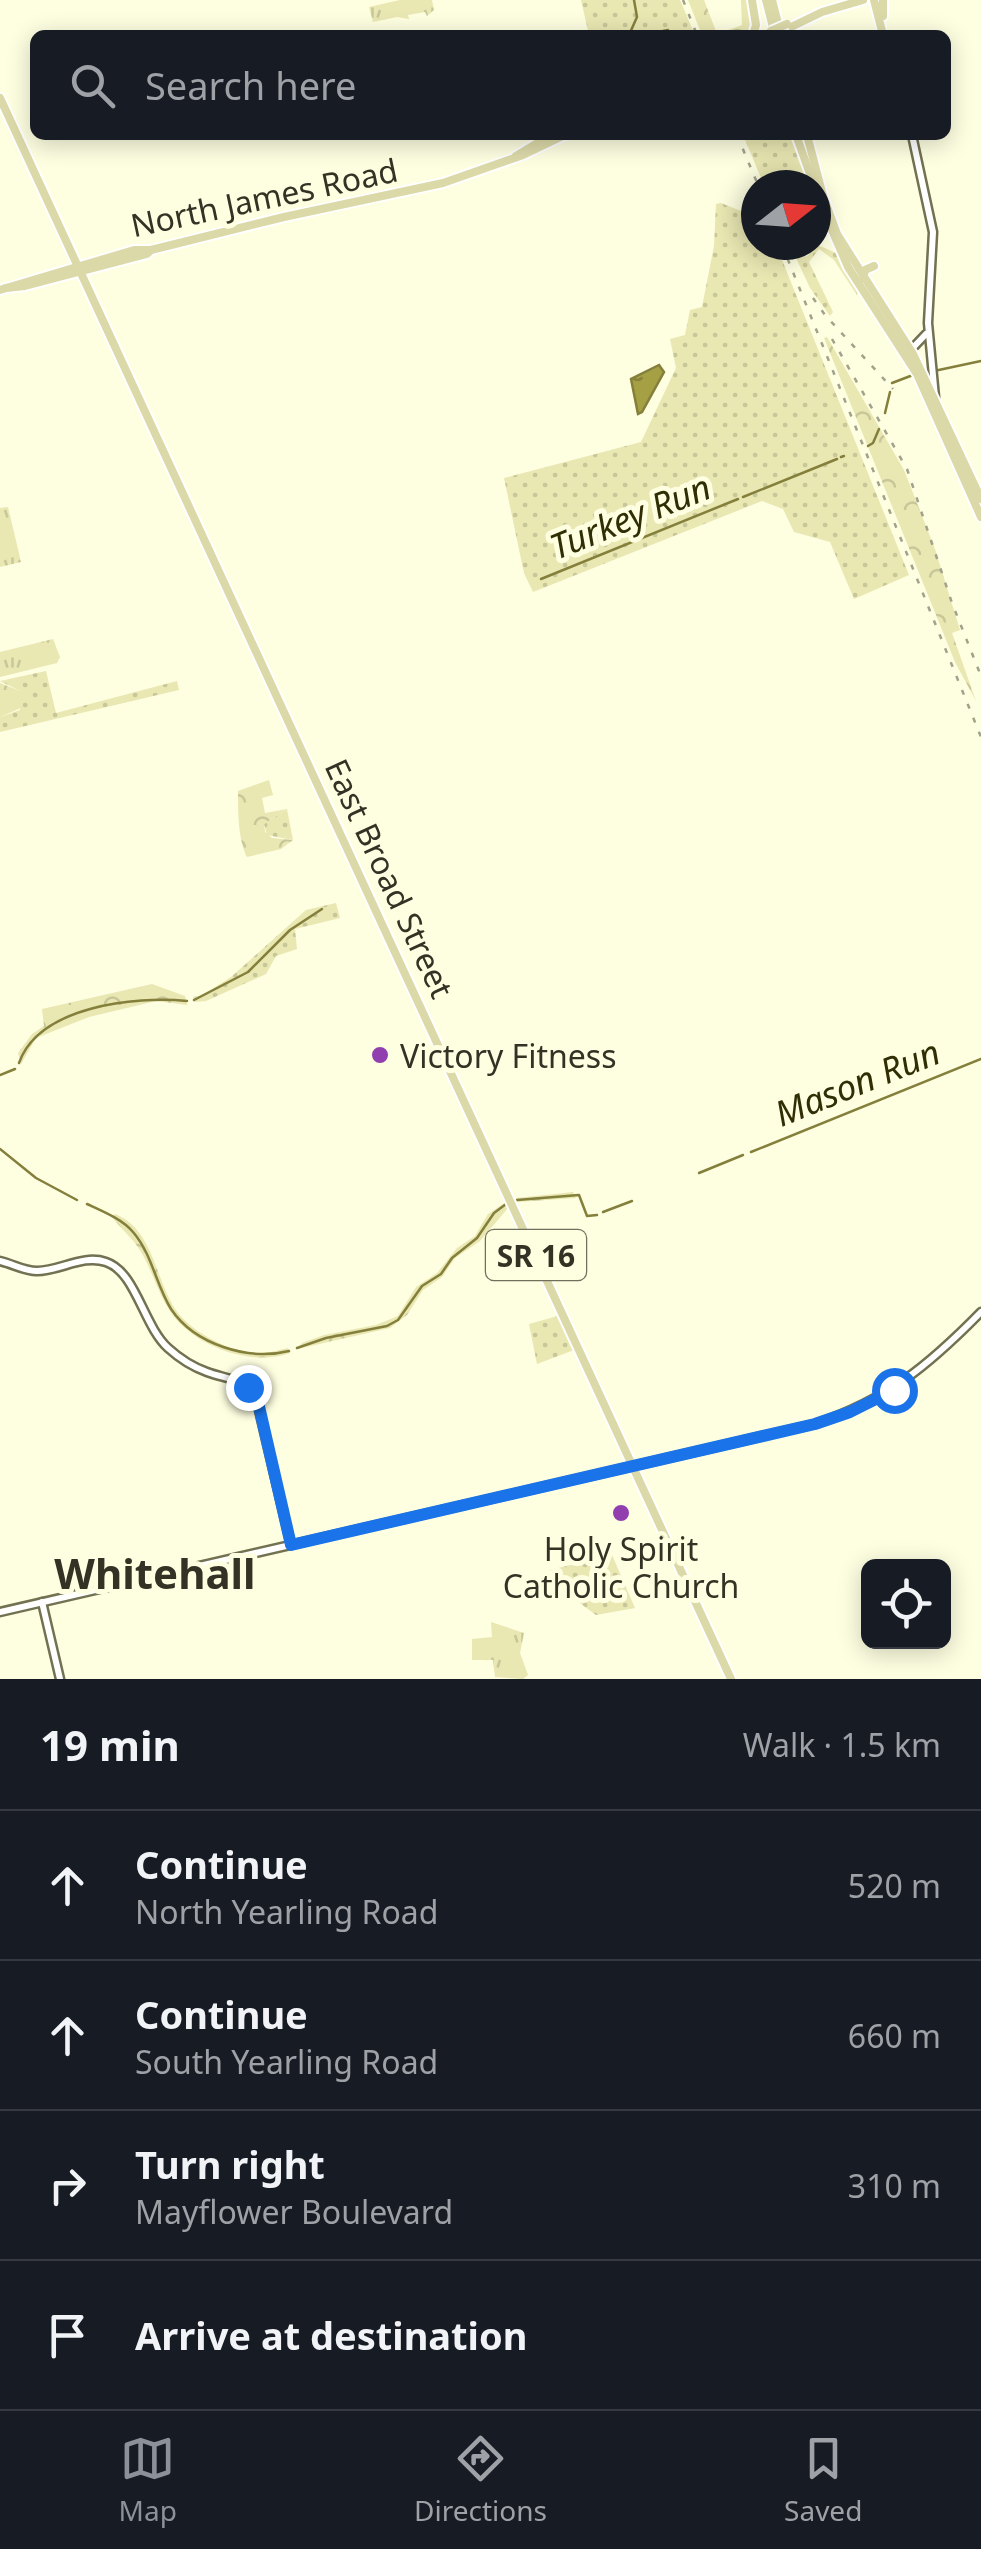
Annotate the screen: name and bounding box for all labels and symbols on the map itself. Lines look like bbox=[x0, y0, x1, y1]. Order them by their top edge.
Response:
street label: North James Road bbox=[127, 148, 401, 246]
north arrow bbox=[741, 170, 831, 260]
water label: Turkey Run bbox=[543, 462, 717, 570]
street label: East Broad Street bbox=[316, 752, 464, 1004]
water label: Mason Run bbox=[767, 1028, 947, 1136]
place label: Victory Fitness bbox=[400, 1034, 616, 1077]
marker: Victory Fitness bbox=[369, 1044, 391, 1066]
road number: SR 16 bbox=[486, 1230, 586, 1280]
route end bbox=[226, 1365, 272, 1411]
route start bbox=[872, 1368, 918, 1414]
marker: Holy Spirit Catholic Church bbox=[610, 1502, 632, 1524]
place label: Holy Spirit Catholic Church bbox=[503, 1527, 739, 1607]
district label: Whitehall bbox=[54, 1544, 256, 1601]

